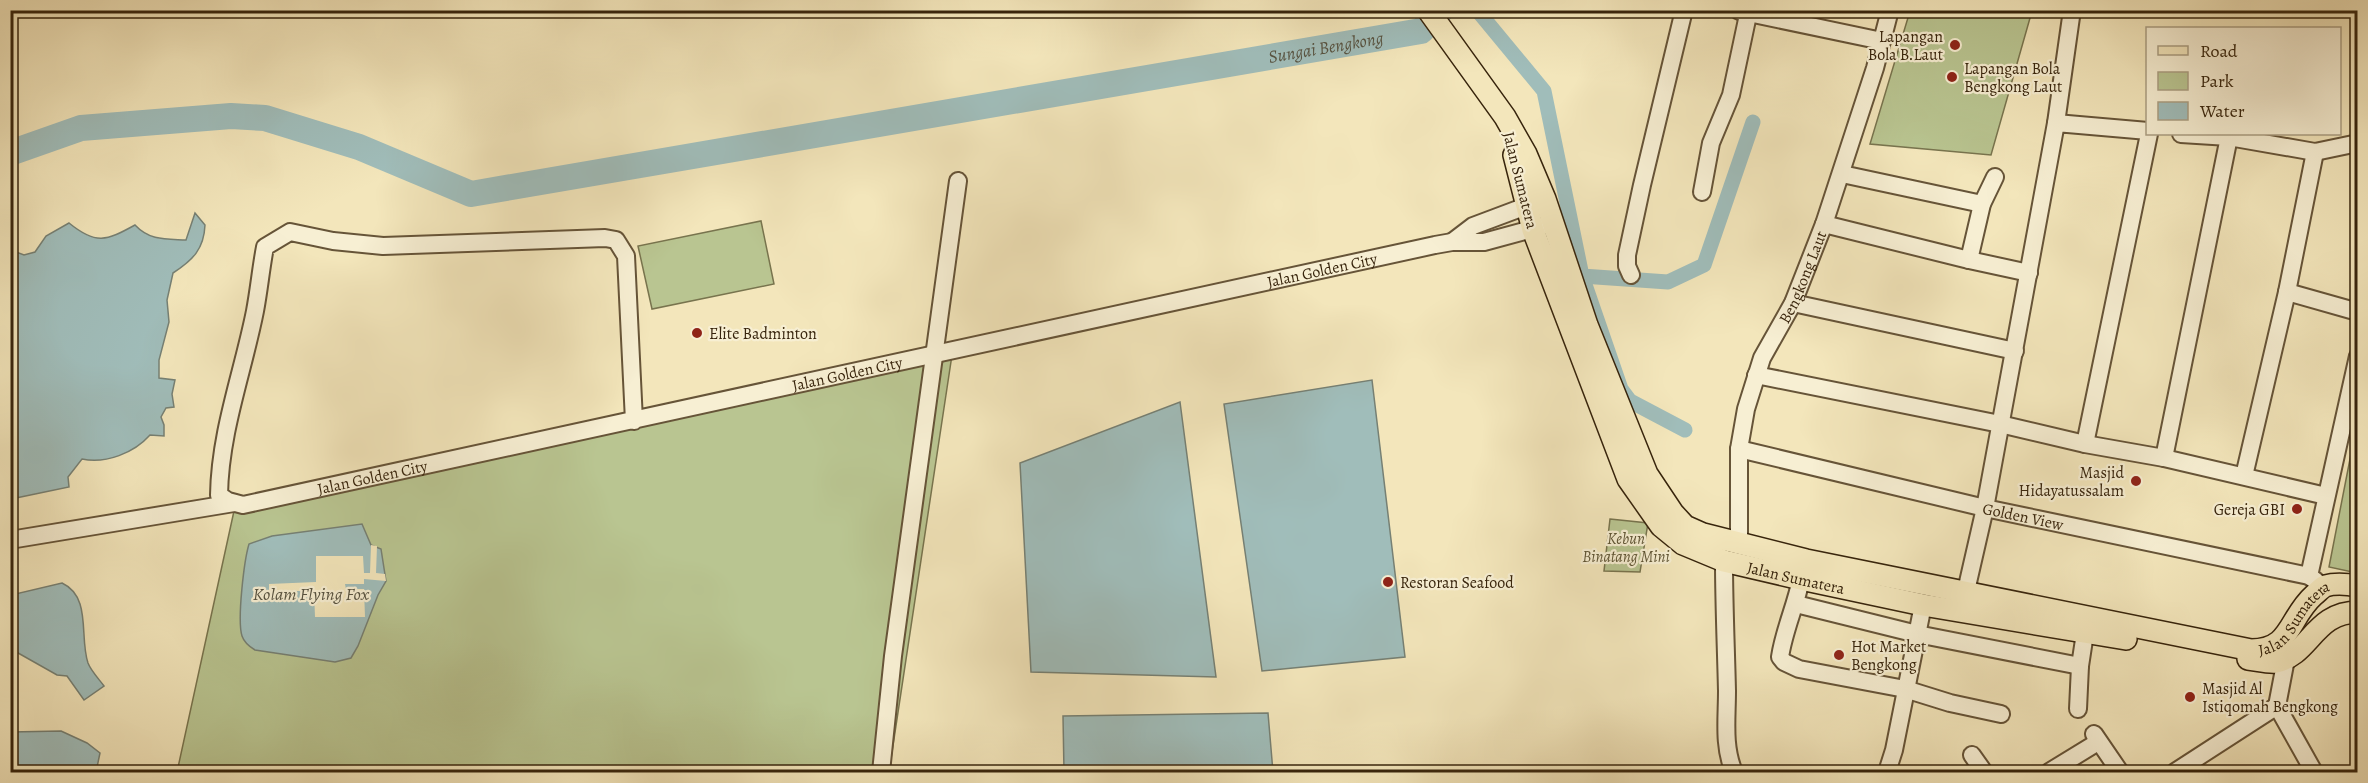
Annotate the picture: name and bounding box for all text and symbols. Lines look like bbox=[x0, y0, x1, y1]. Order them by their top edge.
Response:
water label: Sungai Bengkong bbox=[1266, 26, 1385, 69]
place label: Lapangan Bola B.Laut bbox=[1868, 26, 1943, 66]
legend bbox=[2146, 27, 2341, 135]
marker: Lapangan Bola B.Laut bbox=[1948, 38, 1962, 52]
text: Road bbox=[2200, 39, 2238, 63]
place label: Lapangan Bola Bengkong Laut bbox=[1964, 58, 2062, 98]
text: Park bbox=[2200, 69, 2234, 93]
marker: Lapangan Bola Bengkong Laut bbox=[1945, 70, 1959, 84]
text: Water bbox=[2199, 99, 2245, 123]
street label: Jalan Sumatera bbox=[1497, 129, 1543, 232]
street label: Bengkong Laut bbox=[1774, 228, 1832, 328]
street label: Jalan Golden City bbox=[1265, 248, 1380, 293]
place label: Elite Badminton bbox=[709, 323, 817, 345]
marker: Elite Badminton bbox=[690, 326, 704, 340]
street label: Jalan Golden City bbox=[790, 351, 905, 397]
street label: Jalan Golden City bbox=[315, 455, 430, 500]
place label: Masjid Hidayatussalam bbox=[2019, 462, 2124, 502]
marker: Masjid Hidayatussalam bbox=[2129, 474, 2143, 488]
street label: Golden View bbox=[1981, 498, 2066, 536]
place label: Gereja GBI bbox=[2214, 499, 2285, 521]
marker: Gereja GBI bbox=[2290, 502, 2304, 516]
park label: Kebun Binatang Mini bbox=[1582, 528, 1670, 568]
street label: Jalan Sumatera bbox=[1745, 557, 1847, 600]
place label: Restoran Seafood bbox=[1400, 572, 1514, 594]
marker: Restoran Seafood bbox=[1381, 575, 1395, 589]
street label: Jalan Sumatera bbox=[2257, 575, 2333, 662]
water label: Kolam Flying Fox bbox=[253, 582, 370, 606]
place label: Hot Market Bengkong bbox=[1851, 636, 1926, 676]
marker: Hot Market Bengkong bbox=[1832, 648, 1846, 662]
place label: Masjid Al Istiqomah Bengkong bbox=[2202, 678, 2338, 718]
marker: Masjid Al Istiqomah Bengkong bbox=[2183, 690, 2197, 704]

